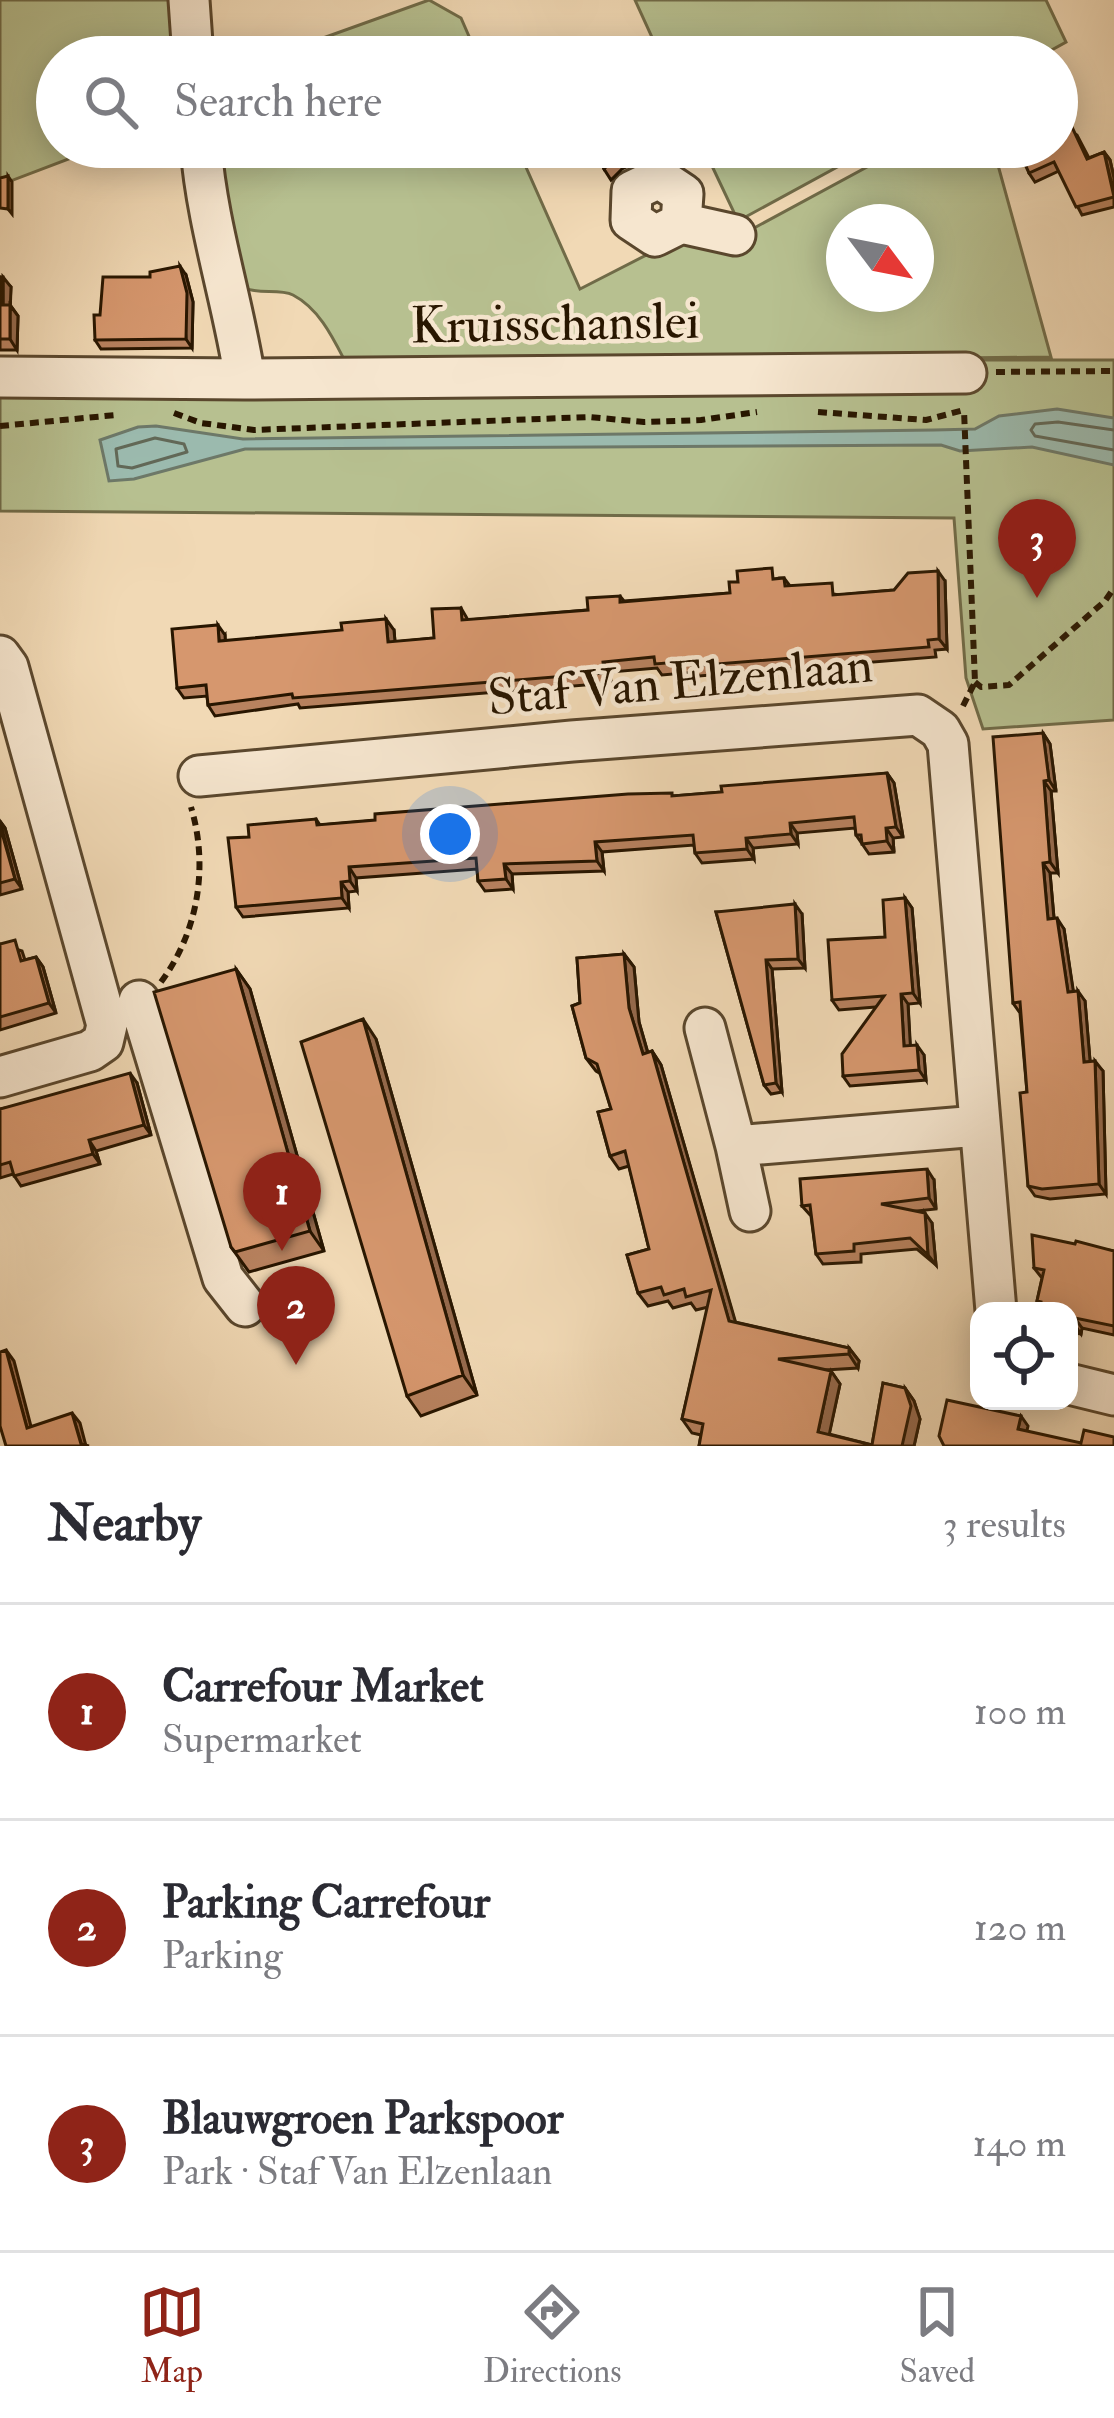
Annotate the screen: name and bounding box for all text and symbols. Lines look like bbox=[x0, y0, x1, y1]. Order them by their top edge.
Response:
search box bbox=[36, 36, 1078, 168]
icon: search bbox=[78, 69, 144, 135]
text: Search here bbox=[174, 74, 382, 130]
north arrow bbox=[826, 204, 934, 312]
street label: Kruisschanslei bbox=[410, 289, 700, 359]
pin: 3 bbox=[998, 499, 1076, 598]
street label: Staf Van Elzenlaan bbox=[485, 633, 875, 731]
your location bbox=[420, 804, 480, 864]
pin: 1 bbox=[243, 1152, 321, 1251]
pin: 2 bbox=[257, 1266, 335, 1365]
map controls bbox=[970, 1302, 1078, 1410]
button: locate bbox=[970, 1302, 1078, 1410]
text: Nearby bbox=[48, 1492, 201, 1556]
text: 3 results bbox=[943, 1500, 1066, 1549]
text: Carrefour Market bbox=[162, 1659, 484, 1715]
text: 1 bbox=[80, 1687, 94, 1736]
text: 100 m bbox=[974, 1687, 1066, 1736]
text: Supermarket bbox=[162, 1715, 362, 1764]
text: Parking Carrefour bbox=[162, 1875, 490, 1931]
text: 2 bbox=[77, 1903, 97, 1952]
text: 120 m bbox=[974, 1903, 1066, 1952]
text: Parking bbox=[162, 1931, 283, 1980]
text: Blauwgroen Parkspoor bbox=[162, 2091, 563, 2147]
text: 3 bbox=[80, 2119, 94, 2168]
text: 140 m bbox=[973, 2119, 1066, 2168]
text: Park · Staf Van Elzenlaan bbox=[162, 2147, 552, 2196]
tab: Map bbox=[139, 2279, 205, 2392]
tab: Directions bbox=[483, 2279, 622, 2392]
tab: Saved bbox=[900, 2279, 975, 2392]

